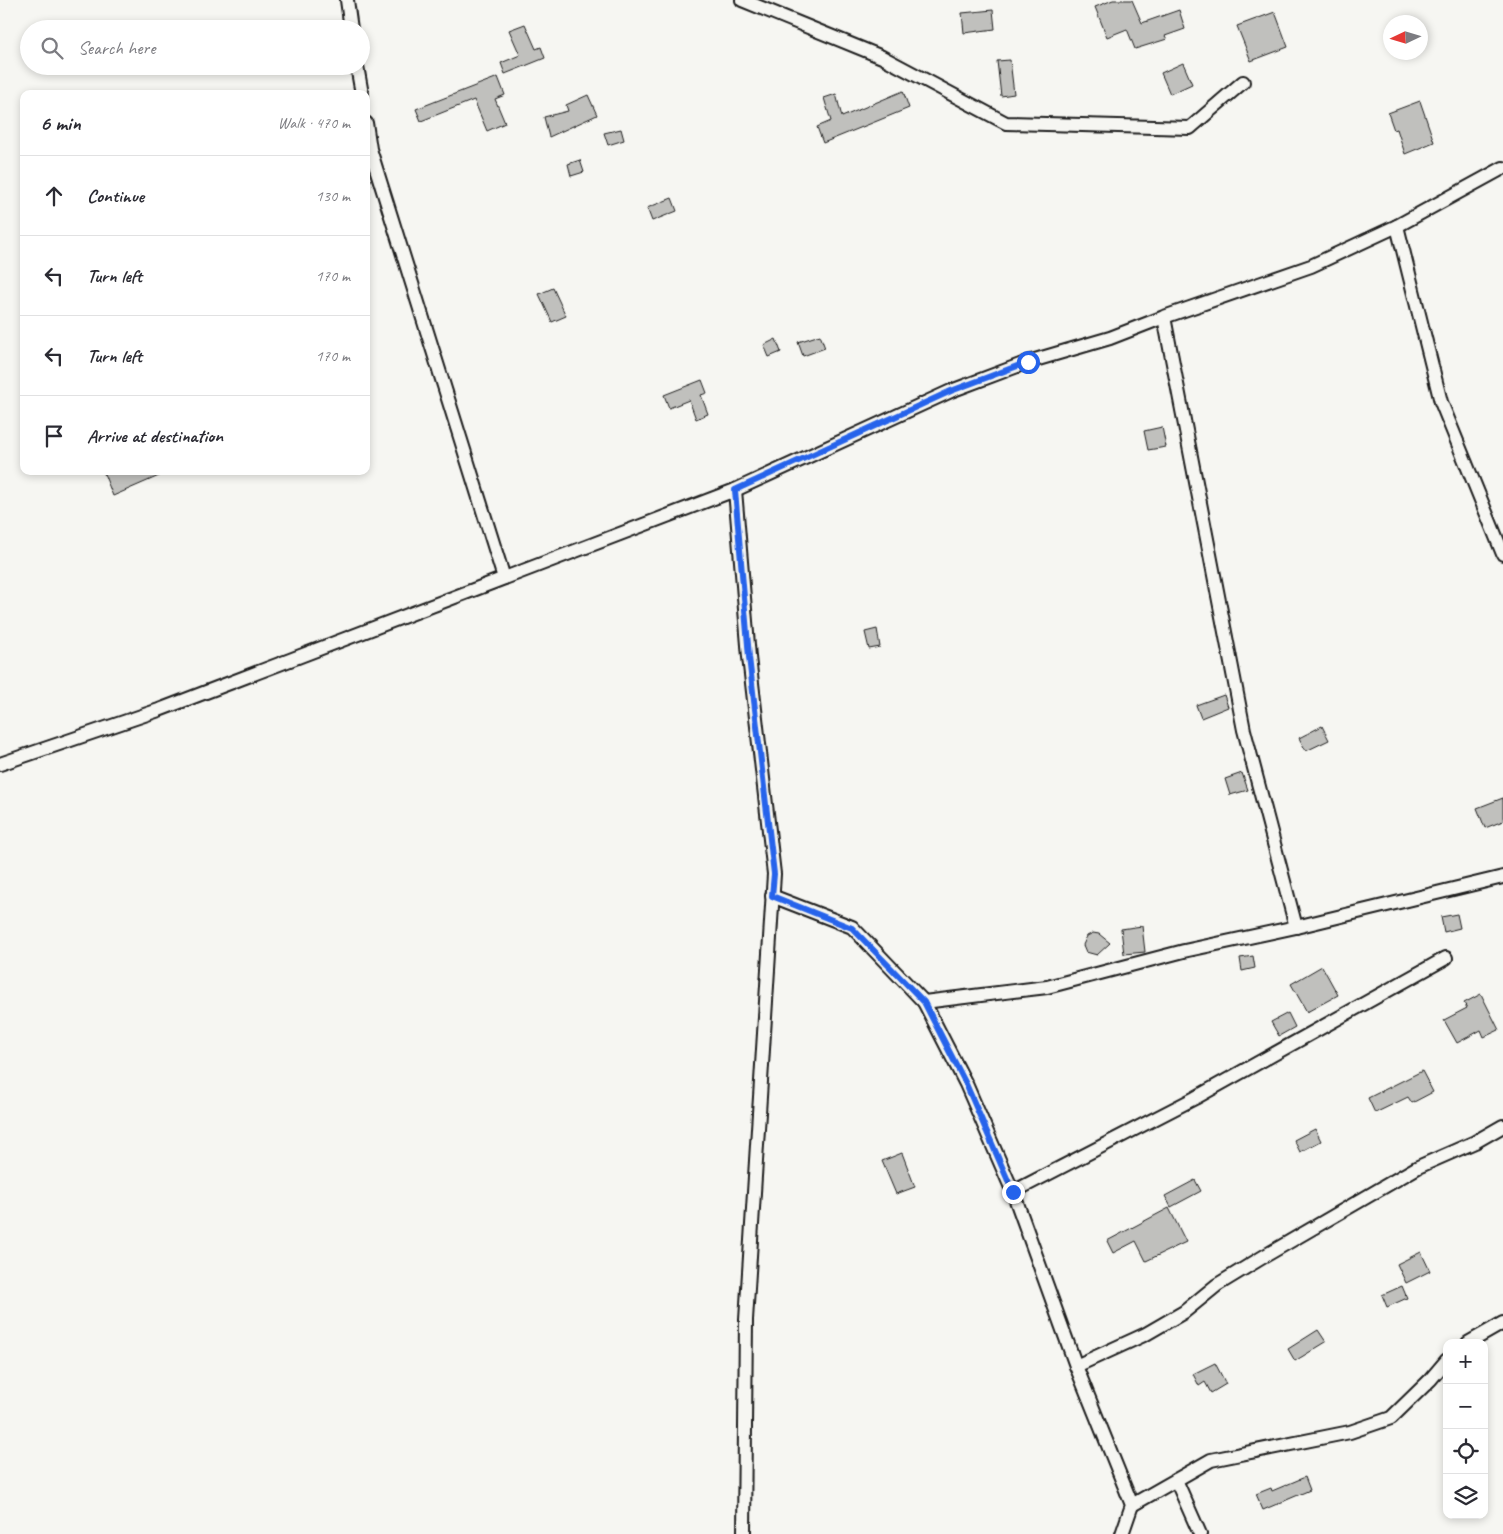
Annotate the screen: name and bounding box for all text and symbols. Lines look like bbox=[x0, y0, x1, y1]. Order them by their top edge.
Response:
north arrow bbox=[1383, 15, 1428, 60]
search box bbox=[20, 20, 370, 75]
icon: search bbox=[38, 34, 66, 62]
text: Search here bbox=[78, 36, 155, 60]
text: 6 min bbox=[40, 110, 81, 136]
text: Walk · 470 m bbox=[278, 113, 350, 133]
icon: ahead bbox=[40, 182, 68, 210]
text: Continue bbox=[87, 184, 144, 208]
text: 130 m bbox=[316, 186, 350, 206]
icon: left bbox=[40, 262, 68, 290]
text: Turn left bbox=[87, 264, 142, 288]
text: 170 m bbox=[316, 266, 350, 286]
icon: left bbox=[40, 342, 68, 370]
text: Turn left bbox=[87, 344, 142, 368]
text: 170 m bbox=[316, 346, 350, 366]
route start bbox=[1017, 351, 1040, 374]
icon: arrive bbox=[40, 422, 68, 450]
text: Arrive at destination bbox=[87, 424, 223, 448]
route end bbox=[1002, 1181, 1025, 1204]
map controls bbox=[1443, 1339, 1488, 1519]
button: + bbox=[1443, 1339, 1488, 1384]
button: − bbox=[1443, 1384, 1488, 1429]
button: locate bbox=[1443, 1429, 1488, 1474]
button: layers bbox=[1443, 1474, 1488, 1519]

